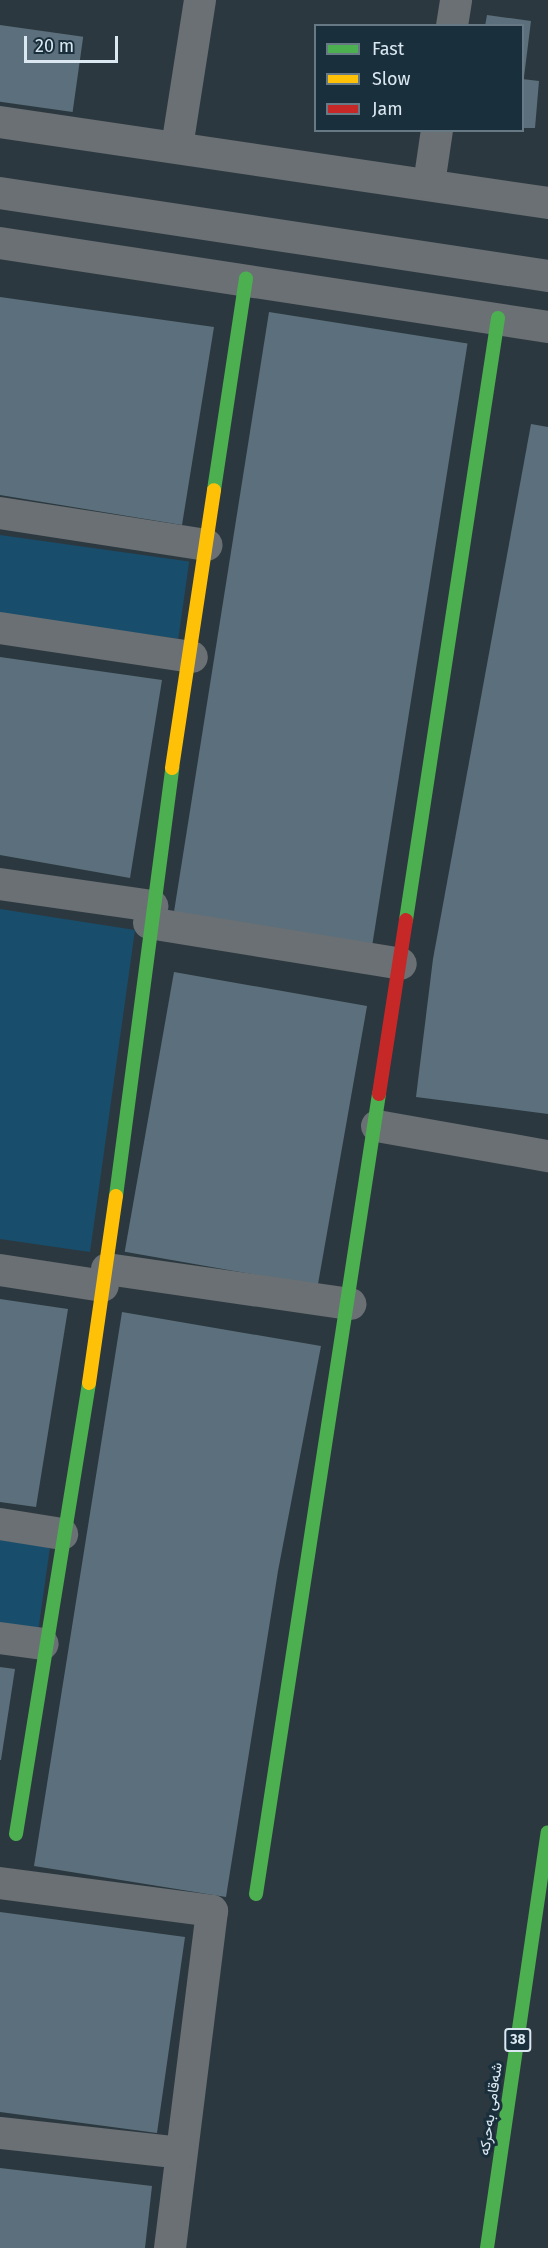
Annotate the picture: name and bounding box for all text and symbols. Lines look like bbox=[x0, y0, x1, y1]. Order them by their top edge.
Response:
scale bar bbox=[27, 24, 122, 62]
legend bbox=[314, 24, 524, 132]
text: 20 m bbox=[35, 35, 74, 57]
text: Fast bbox=[372, 38, 404, 60]
text: Slow bbox=[372, 68, 410, 90]
text: Jam bbox=[372, 98, 403, 120]
road number: 38 bbox=[503, 2029, 533, 2051]
street label: شەقامی بەحرکە bbox=[476, 2061, 506, 2157]

